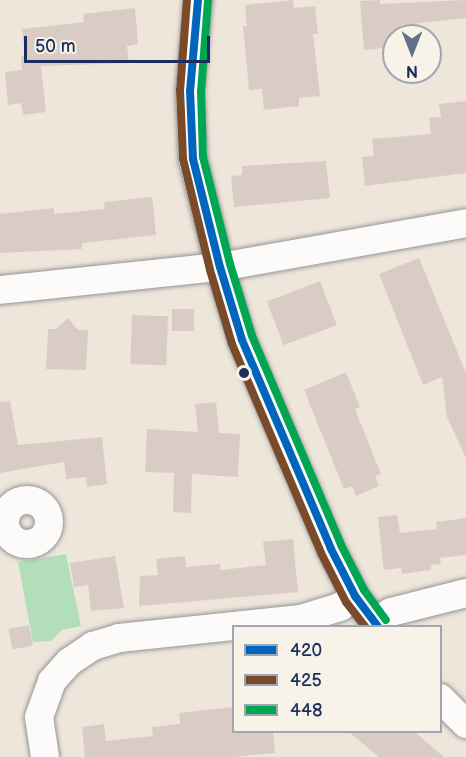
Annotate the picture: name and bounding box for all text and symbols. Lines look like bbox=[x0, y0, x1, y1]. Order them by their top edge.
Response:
scale bar bbox=[27, 24, 213, 62]
north arrow bbox=[382, 24, 442, 84]
text: 50 m bbox=[35, 36, 76, 57]
text: N bbox=[406, 61, 418, 80]
unlabelled marker bbox=[238, 367, 250, 379]
legend bbox=[232, 625, 442, 733]
text: 420 bbox=[290, 640, 322, 661]
text: 425 bbox=[290, 670, 322, 691]
text: 448 bbox=[290, 700, 322, 721]

